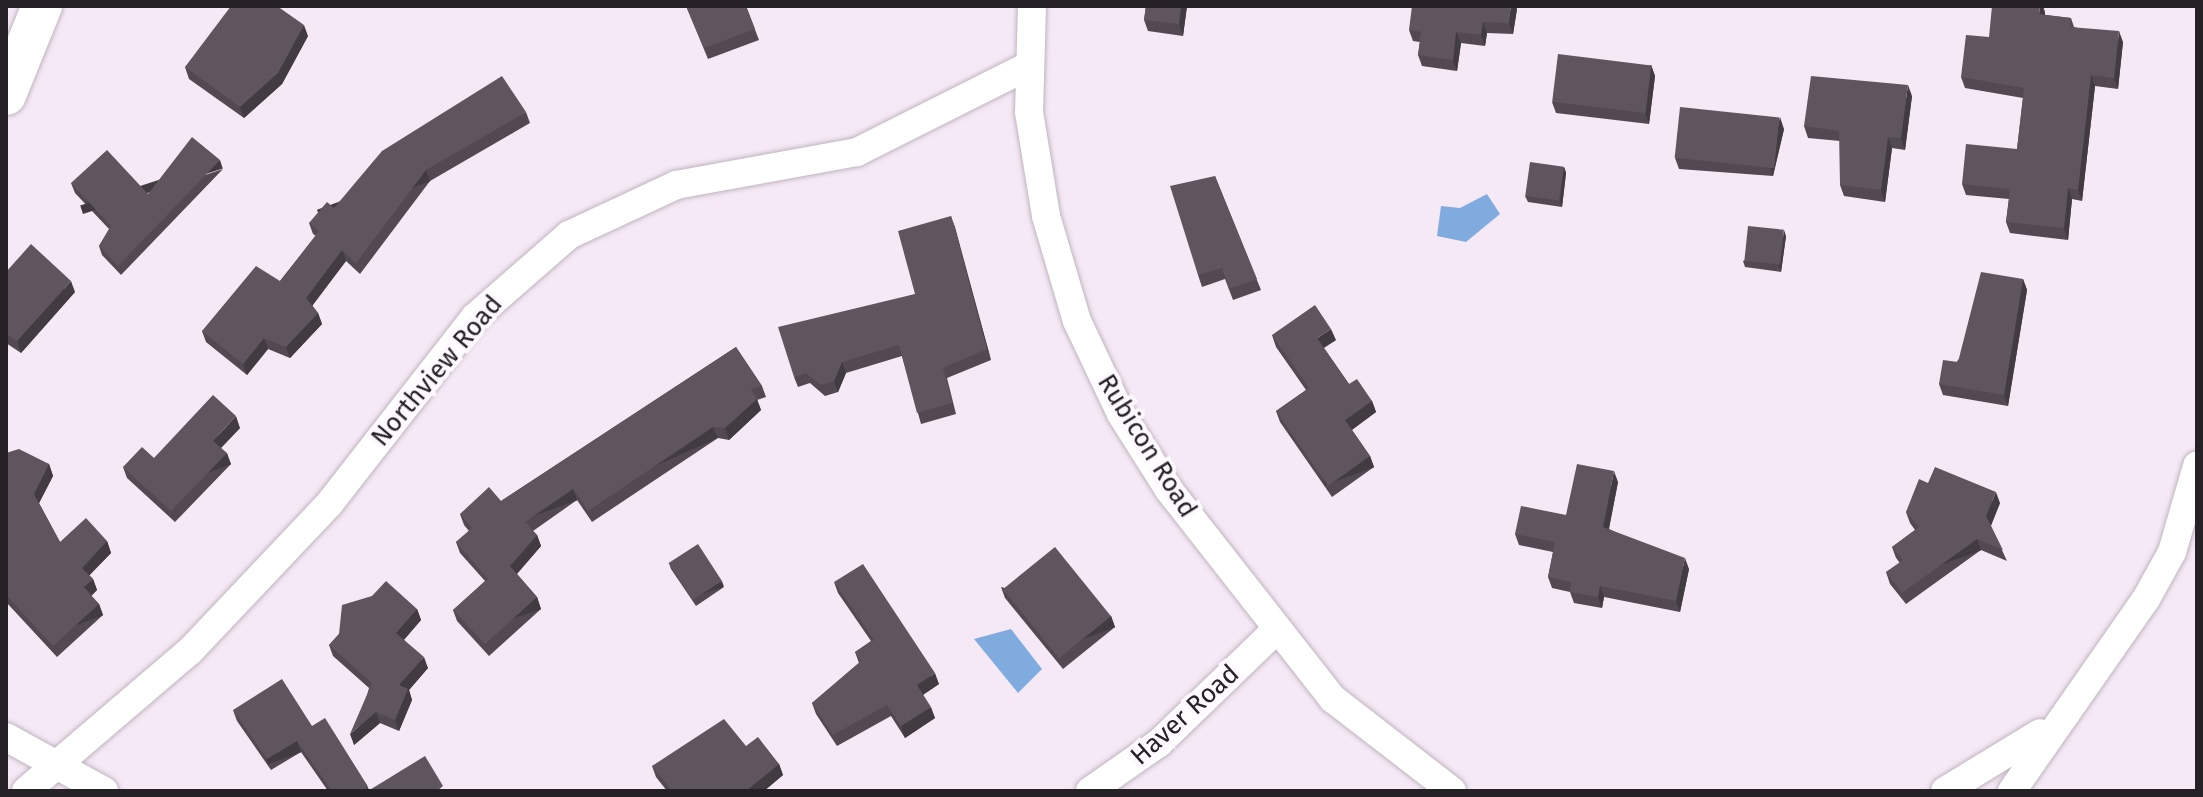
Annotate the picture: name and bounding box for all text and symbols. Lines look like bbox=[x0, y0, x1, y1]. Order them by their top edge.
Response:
street label: Northview Road bbox=[365, 289, 509, 453]
street label: Rubicon Road bbox=[1091, 369, 1203, 523]
street label: Haver Road bbox=[1124, 658, 1246, 772]

